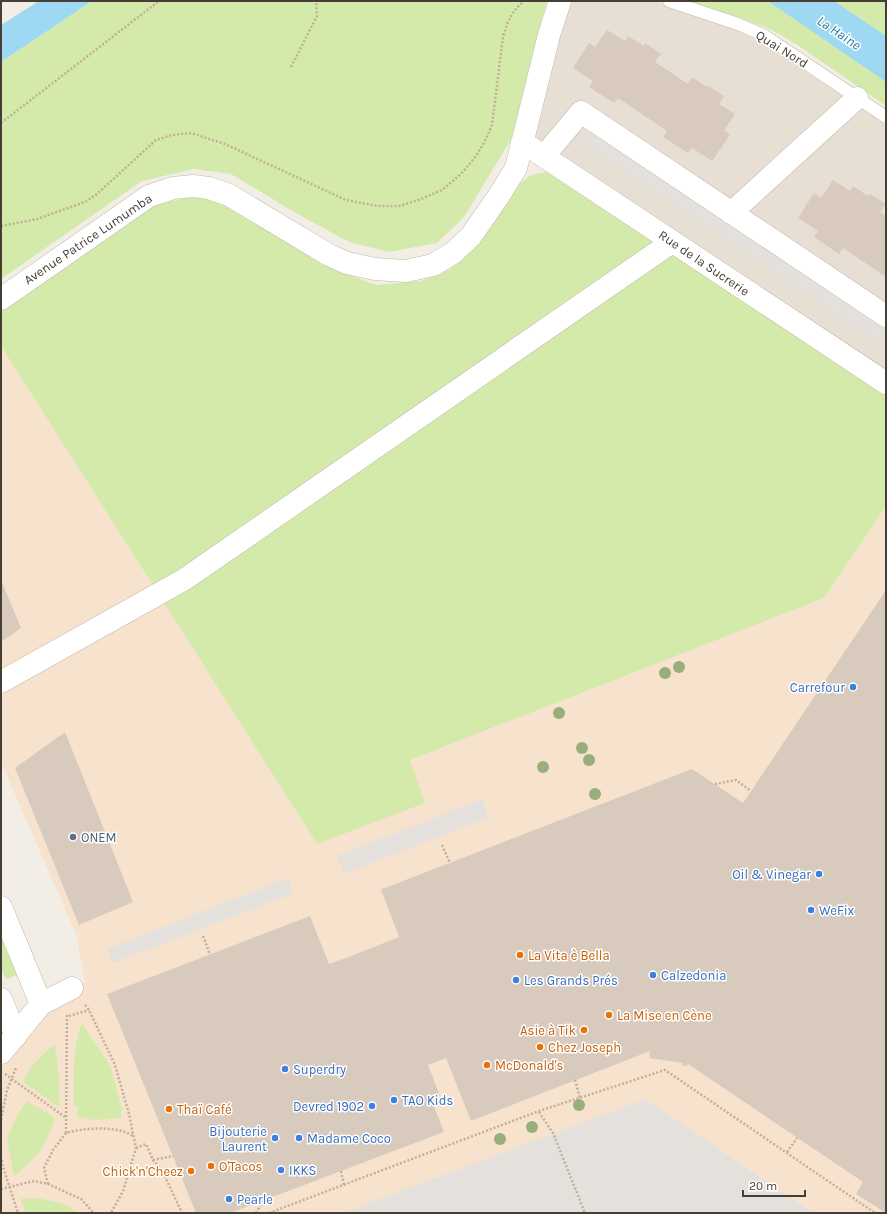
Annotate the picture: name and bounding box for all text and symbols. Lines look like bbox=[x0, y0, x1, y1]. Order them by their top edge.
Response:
water label: La Haine bbox=[814, 12, 865, 54]
street label: Quai Nord bbox=[753, 27, 811, 71]
street label: Avenue Patrice Lumumba bbox=[21, 191, 155, 287]
street label: Rue de la Sucrerie bbox=[656, 227, 752, 299]
place label: Carrefour bbox=[790, 680, 845, 695]
marker: Carrefour bbox=[848, 682, 858, 692]
place label: ONEM bbox=[81, 830, 117, 845]
marker: ONEM bbox=[68, 832, 78, 842]
place label: Oil & Vinegar bbox=[732, 867, 811, 882]
marker: Oil & Vinegar bbox=[814, 869, 824, 879]
place label: WeFix bbox=[819, 903, 855, 918]
marker: WeFix bbox=[806, 905, 816, 915]
place label: La Vita è Bella bbox=[528, 948, 610, 963]
marker: La Vita è Bella bbox=[515, 950, 525, 960]
place label: Calzedonia bbox=[661, 968, 726, 983]
marker: Calzedonia bbox=[648, 970, 658, 980]
place label: Les Grands Prés bbox=[524, 973, 618, 988]
marker: Les Grands Prés bbox=[511, 975, 521, 985]
place label: La Mise en Cène bbox=[617, 1008, 712, 1023]
marker: La Mise en Cène bbox=[604, 1010, 614, 1020]
place label: Asie à Tik bbox=[520, 1023, 576, 1038]
marker: Asie à Tik bbox=[579, 1025, 589, 1035]
place label: Chez Joseph bbox=[548, 1040, 621, 1055]
marker: Chez Joseph bbox=[535, 1042, 545, 1052]
place label: McDonald's bbox=[495, 1058, 564, 1073]
marker: McDonald's bbox=[482, 1060, 492, 1070]
place label: Superdry bbox=[293, 1062, 346, 1077]
marker: Superdry bbox=[280, 1064, 290, 1074]
place label: TAO Kids bbox=[402, 1093, 453, 1108]
marker: TAO Kids bbox=[389, 1095, 399, 1105]
place label: Devred 1902 bbox=[293, 1099, 364, 1114]
marker: Devred 1902 bbox=[367, 1101, 377, 1111]
place label: Thaï Café bbox=[177, 1102, 232, 1117]
marker: Thaï Café bbox=[164, 1104, 174, 1114]
place label: Bijouterie Laurent bbox=[209, 1124, 267, 1154]
place label: Madame Coco bbox=[307, 1131, 391, 1146]
marker: Bijouterie Laurent bbox=[270, 1133, 280, 1143]
marker: Madame Coco bbox=[294, 1133, 304, 1143]
place label: O'Tacos bbox=[219, 1159, 262, 1174]
marker: O'Tacos bbox=[206, 1161, 216, 1171]
place label: IKKS bbox=[289, 1163, 316, 1178]
place label: Chick'n'Cheez bbox=[103, 1164, 183, 1179]
marker: IKKS bbox=[276, 1165, 286, 1175]
marker: Chick'n'Cheez bbox=[186, 1166, 196, 1176]
scale bar bbox=[743, 1172, 805, 1198]
text: 20 m bbox=[749, 1179, 777, 1193]
place label: Pearle bbox=[237, 1192, 273, 1207]
marker: Pearle bbox=[224, 1194, 234, 1204]

